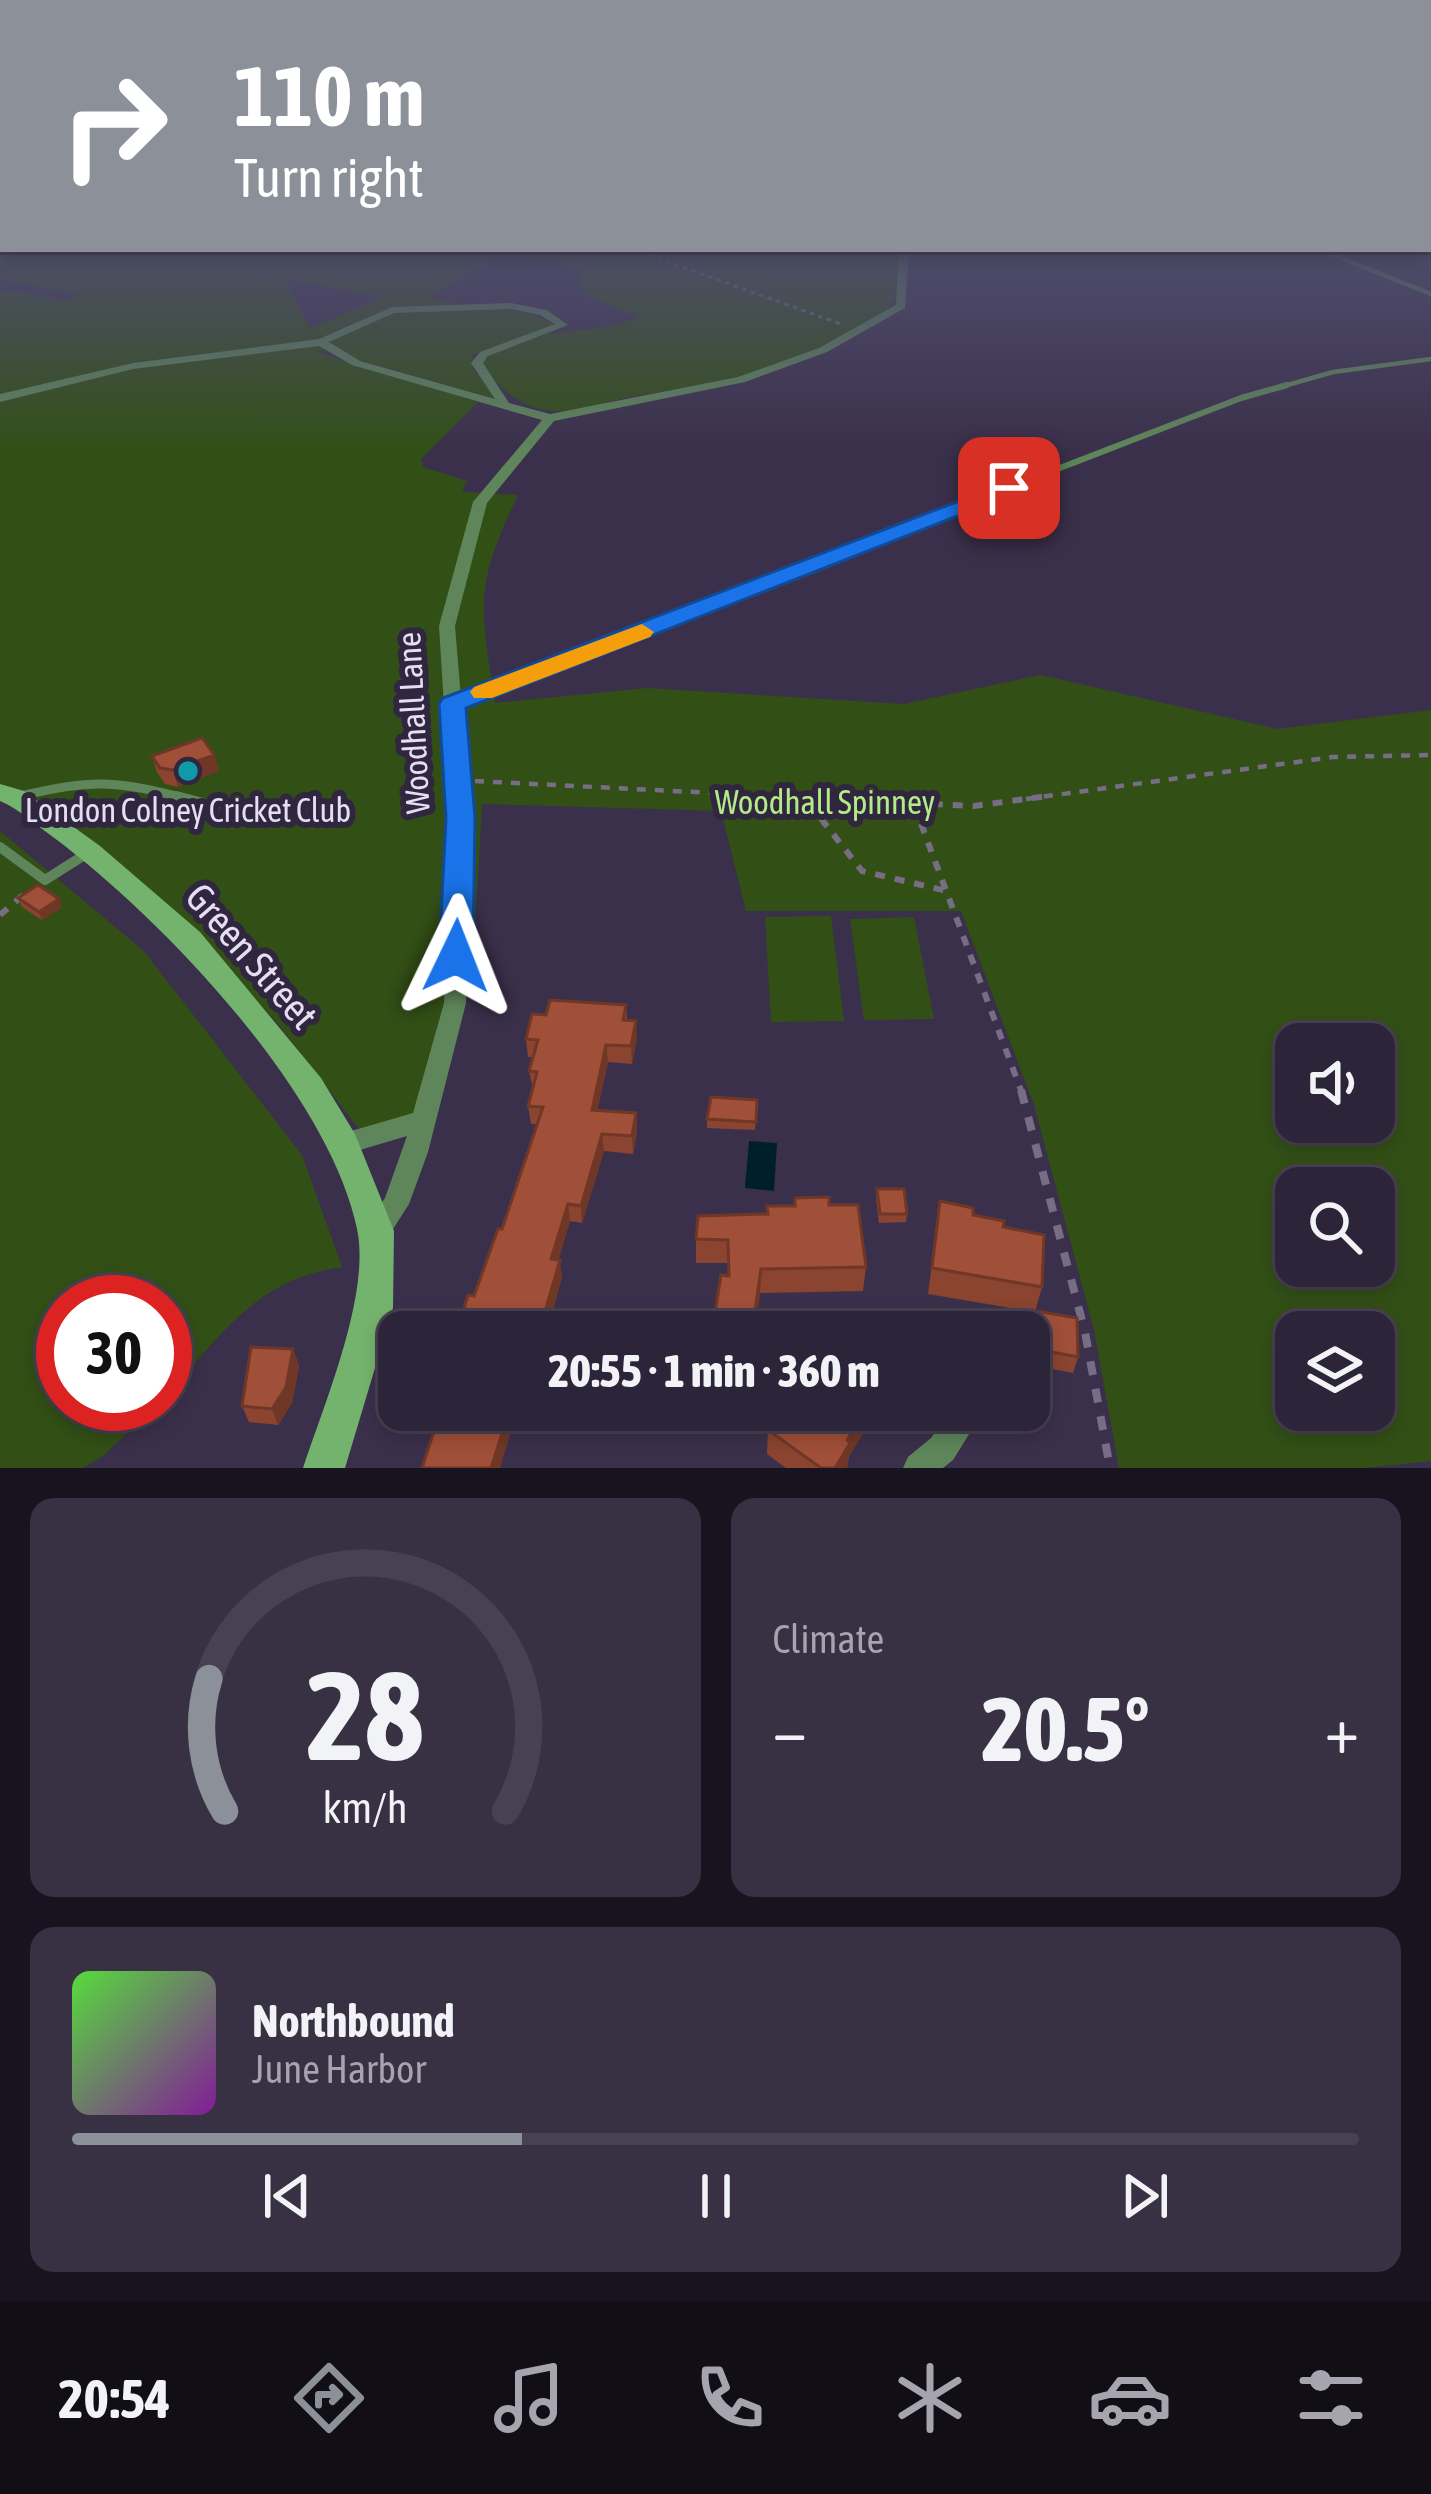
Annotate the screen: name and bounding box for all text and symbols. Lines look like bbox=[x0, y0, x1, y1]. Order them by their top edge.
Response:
icon: right bbox=[36, 48, 192, 204]
text: 110 m bbox=[234, 48, 424, 144]
text: Turn right bbox=[234, 147, 424, 208]
pin bbox=[958, 437, 1060, 539]
icon: arrive bbox=[976, 455, 1042, 521]
street label: Woodhall Lane bbox=[389, 631, 437, 815]
marker: London Colney Cricket Club bbox=[175, 758, 201, 784]
park label: Woodhall Spinney bbox=[715, 783, 935, 821]
place label: London Colney Cricket Club bbox=[25, 791, 351, 829]
street label: Green Street bbox=[177, 875, 327, 1037]
position arrow bbox=[393, 893, 519, 1019]
map controls bbox=[1275, 1023, 1395, 1431]
button: sound bbox=[1275, 1023, 1395, 1143]
button: search bbox=[1275, 1167, 1395, 1287]
speed limit sign: 30 bbox=[36, 1275, 192, 1431]
button: layers bbox=[1275, 1311, 1395, 1431]
text: 20:55 · 1 min · 360 m bbox=[548, 1345, 880, 1397]
text: Climate bbox=[773, 1617, 884, 1661]
text: 28 bbox=[307, 1643, 424, 1786]
text: 20.5° bbox=[982, 1677, 1150, 1780]
text: − bbox=[773, 1691, 807, 1767]
text: + bbox=[1325, 1691, 1359, 1767]
text: km/h bbox=[323, 1782, 408, 1831]
text: Northbound bbox=[252, 1995, 455, 2047]
text: June Harbor bbox=[252, 2047, 426, 2091]
icon: previous bbox=[254, 2163, 320, 2229]
icon: pause bbox=[683, 2163, 749, 2229]
icon: next bbox=[1112, 2163, 1178, 2229]
icon: directions bbox=[287, 2356, 371, 2440]
icon: music bbox=[487, 2356, 571, 2440]
icon: phone bbox=[688, 2356, 772, 2440]
icon: climate bbox=[888, 2356, 972, 2440]
icon: car bbox=[1088, 2356, 1172, 2440]
icon: filters bbox=[1289, 2356, 1373, 2440]
text: 20:54 bbox=[58, 2368, 170, 2429]

